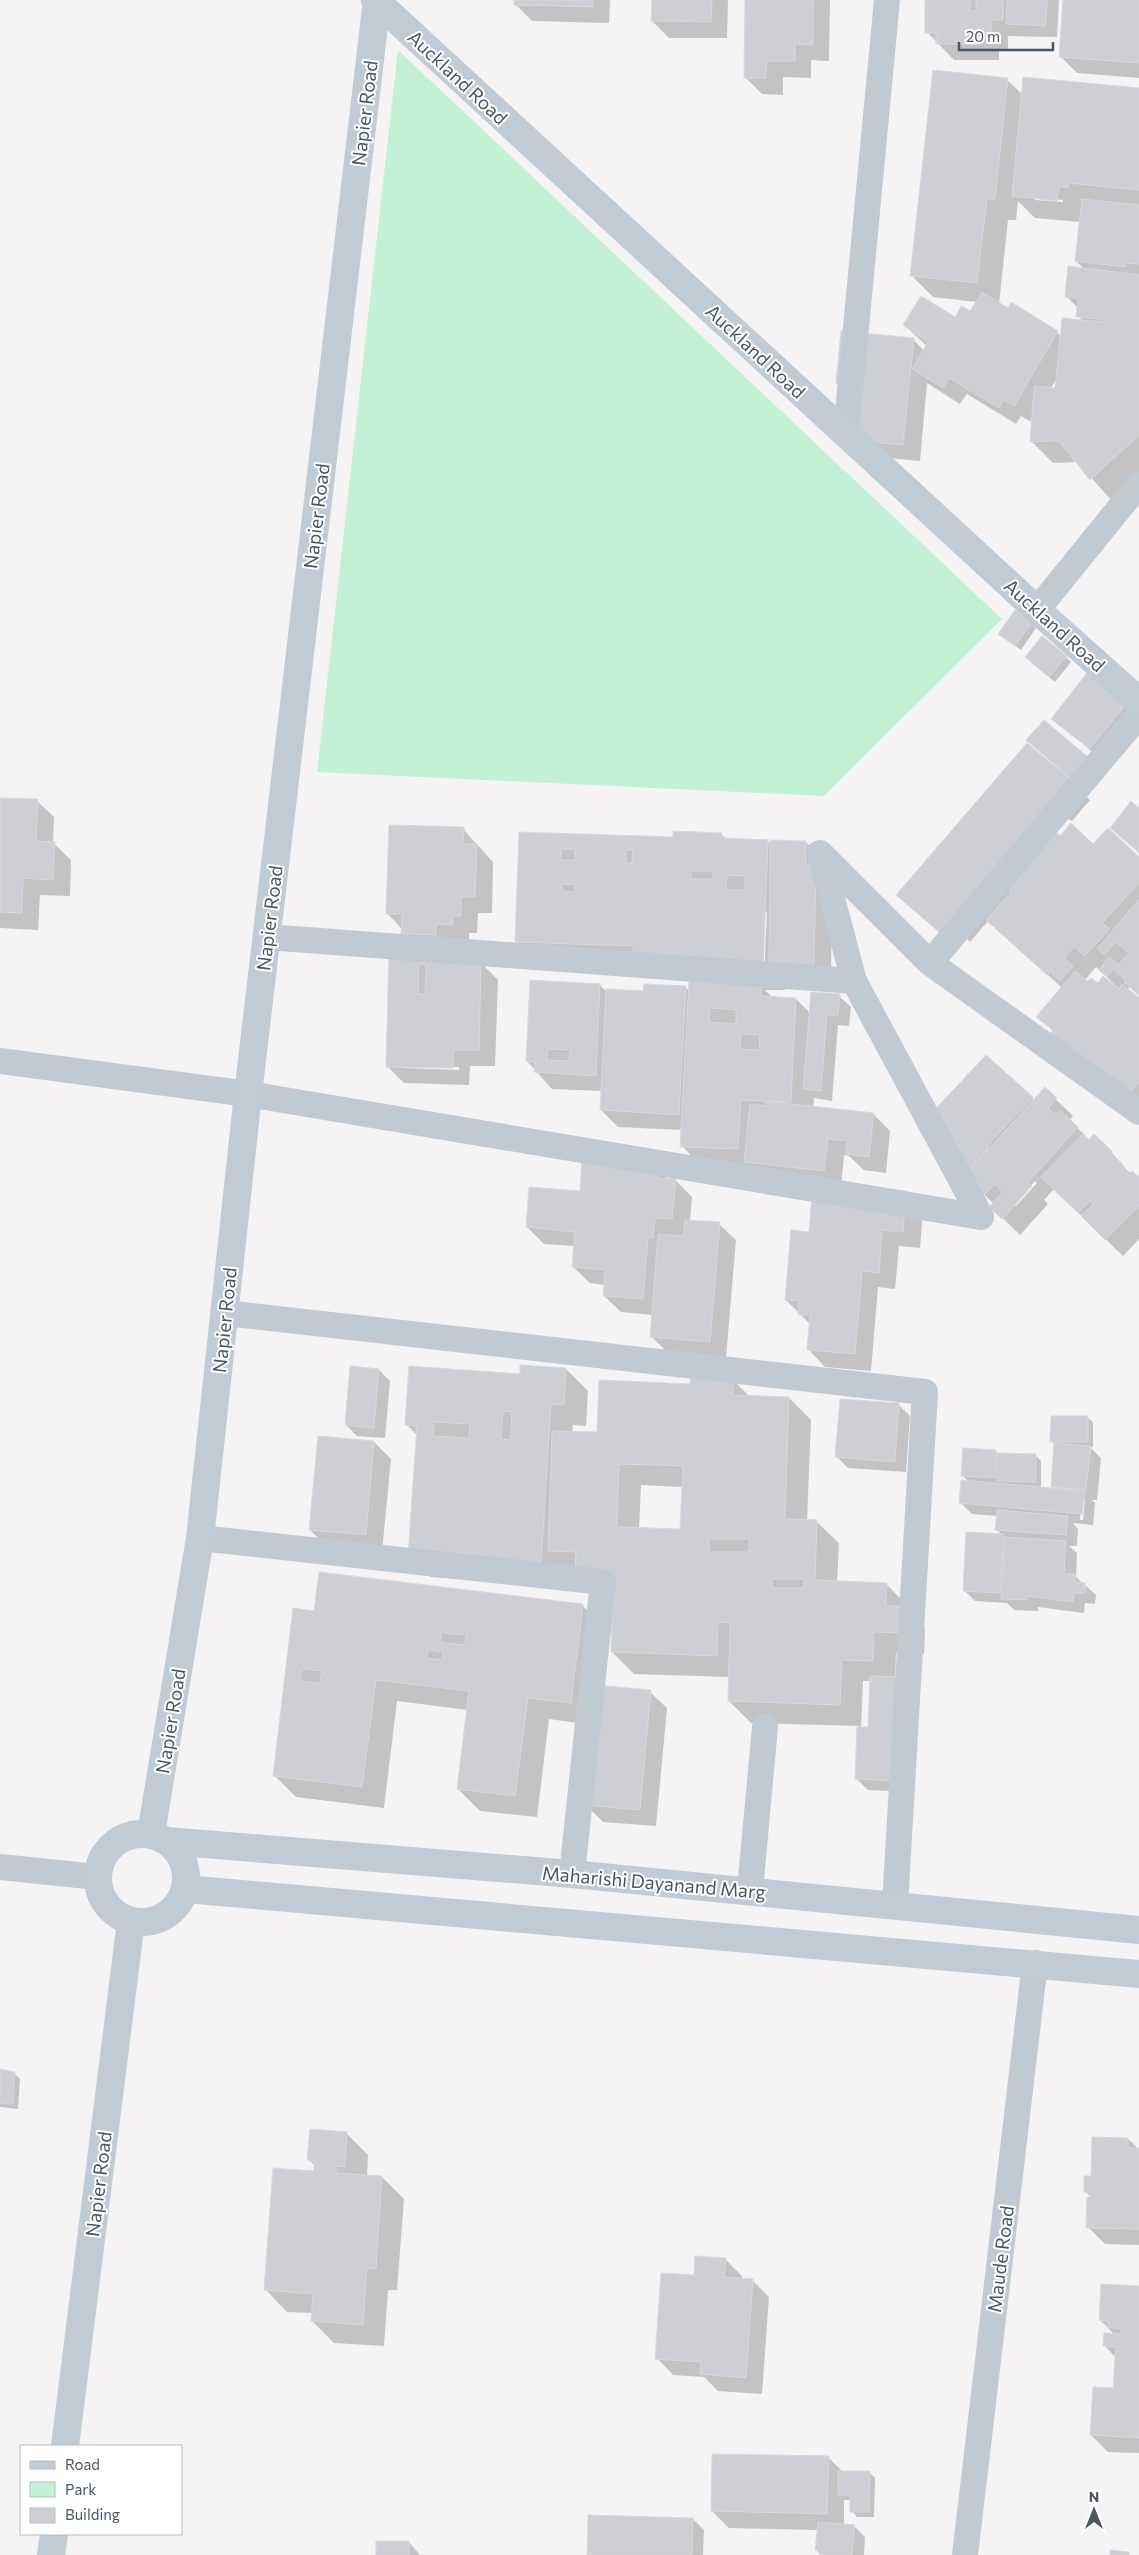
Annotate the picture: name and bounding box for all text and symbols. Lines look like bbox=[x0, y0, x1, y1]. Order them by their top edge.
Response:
scale bar bbox=[959, 20, 1053, 52]
street label: Auckland Road bbox=[403, 25, 513, 129]
text: 20 m bbox=[966, 27, 1000, 45]
street label: Napier Road bbox=[346, 59, 382, 167]
street label: Auckland Road bbox=[701, 299, 811, 403]
street label: Napier Road bbox=[298, 462, 334, 570]
street label: Auckland Road bbox=[1000, 574, 1110, 676]
street label: Napier Road bbox=[251, 864, 287, 972]
street label: Napier Road bbox=[207, 1266, 241, 1374]
street label: Napier Road bbox=[150, 1667, 190, 1775]
street label: Maharishi Dayanand Marg bbox=[541, 1861, 767, 1903]
street label: Napier Road bbox=[80, 2130, 116, 2238]
street label: Maude Road bbox=[982, 2204, 1018, 2314]
legend bbox=[20, 2445, 182, 2535]
text: Road bbox=[65, 2455, 100, 2473]
text: Park bbox=[65, 2480, 96, 2498]
north arrow bbox=[1069, 2485, 1119, 2535]
text: N bbox=[1089, 2488, 1099, 2505]
text: Building bbox=[65, 2505, 120, 2523]

